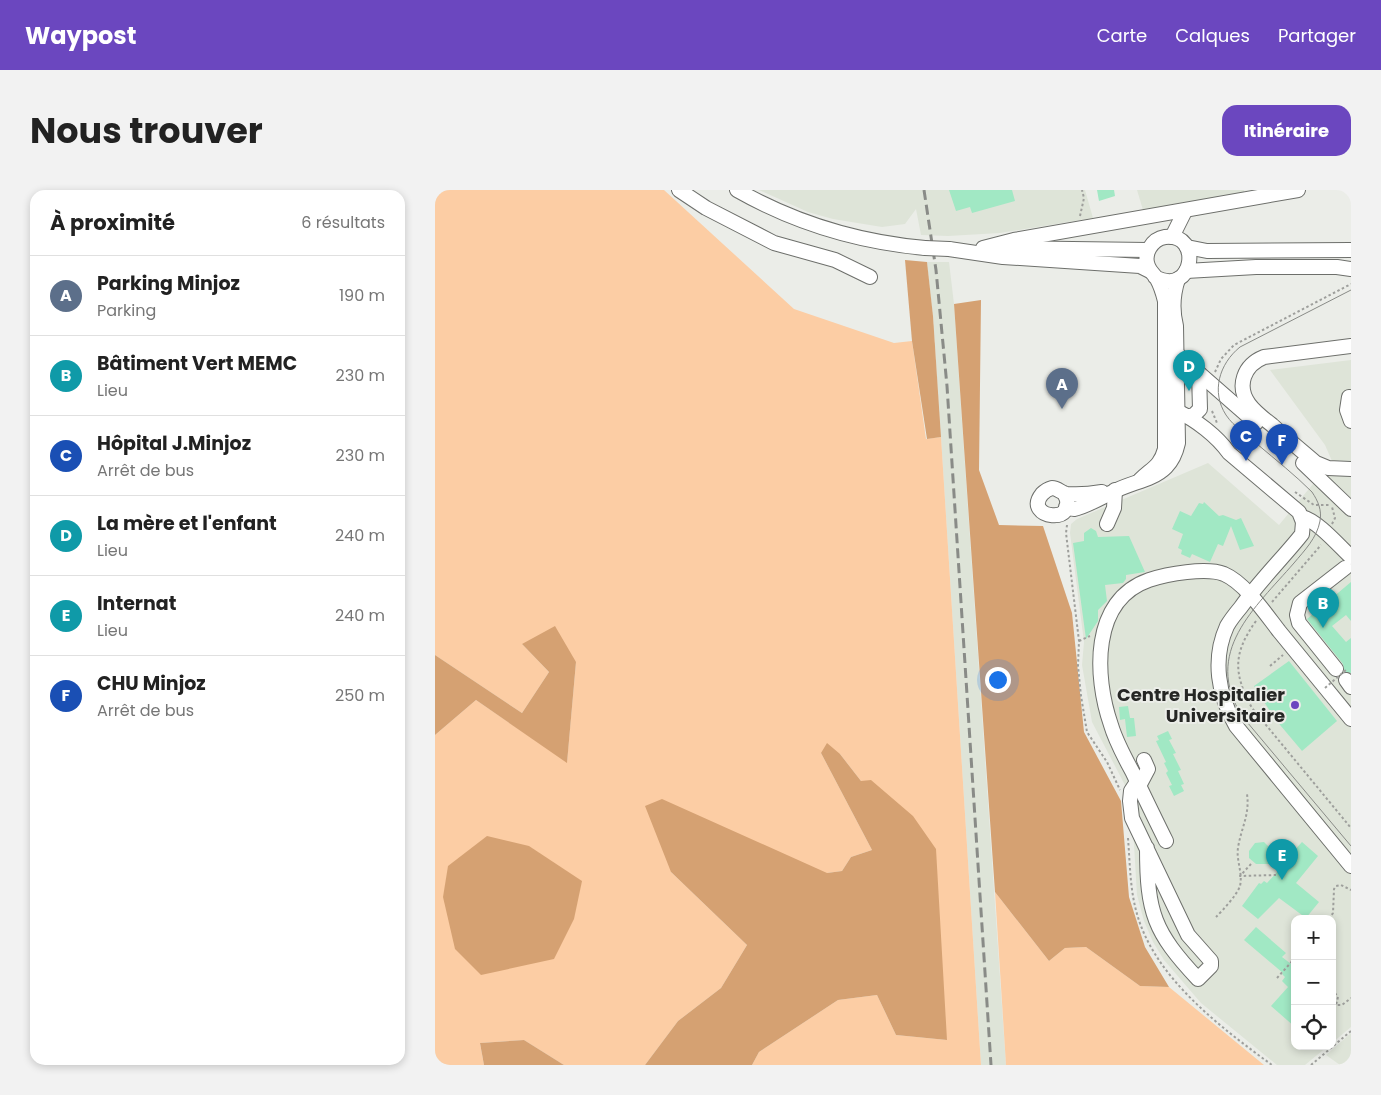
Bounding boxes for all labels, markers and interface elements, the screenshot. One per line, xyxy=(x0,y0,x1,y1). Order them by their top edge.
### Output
text: Waypost xyxy=(25,19,136,52)
text: Carte xyxy=(1097,23,1147,48)
text: Calques xyxy=(1175,23,1250,48)
text: Partager xyxy=(1278,23,1356,48)
button: Itinéraire xyxy=(1222,105,1351,156)
text: Nous trouver xyxy=(30,106,263,155)
text: À proximité xyxy=(50,208,175,237)
text: 6 résultats xyxy=(301,211,385,234)
text: Parking Minjoz xyxy=(97,270,240,297)
text: A xyxy=(60,284,72,307)
text: 190 m xyxy=(339,284,385,307)
text: Parking xyxy=(97,299,156,322)
text: Bâtiment Vert MEMC xyxy=(97,350,297,377)
pin: D xyxy=(1173,350,1205,391)
text: B xyxy=(61,364,71,387)
text: 230 m xyxy=(336,364,385,387)
pin: A xyxy=(1046,368,1078,409)
text: Lieu xyxy=(97,379,128,402)
pin: C xyxy=(1230,420,1262,461)
pin: F xyxy=(1266,424,1298,465)
text: Hôpital J.Minjoz xyxy=(97,430,251,457)
text: C xyxy=(60,444,72,467)
text: 230 m xyxy=(336,444,385,467)
text: Arrêt de bus xyxy=(97,459,194,482)
text: La mère et l'enfant xyxy=(97,510,277,537)
text: D xyxy=(60,524,72,547)
text: 240 m xyxy=(335,524,385,547)
text: Lieu xyxy=(97,539,128,562)
pin: B xyxy=(1307,587,1339,628)
text: Internat xyxy=(97,590,176,617)
text: E xyxy=(62,604,70,627)
text: 240 m xyxy=(335,604,385,627)
text: Lieu xyxy=(97,619,128,642)
your location xyxy=(985,667,1011,693)
text: CHU Minjoz xyxy=(97,670,206,697)
place label: Centre Hospitalier Universitaire xyxy=(1117,682,1285,728)
text: F xyxy=(62,684,70,707)
text: 250 m xyxy=(335,684,385,707)
text: Arrêt de bus xyxy=(97,699,194,722)
marker: Centre Hospitalier Universitaire xyxy=(1289,699,1301,711)
pin: E xyxy=(1266,839,1298,880)
map controls xyxy=(1291,915,1336,1050)
button: + xyxy=(1291,915,1336,960)
button: − xyxy=(1291,960,1336,1005)
button: locate xyxy=(1291,1005,1336,1050)

